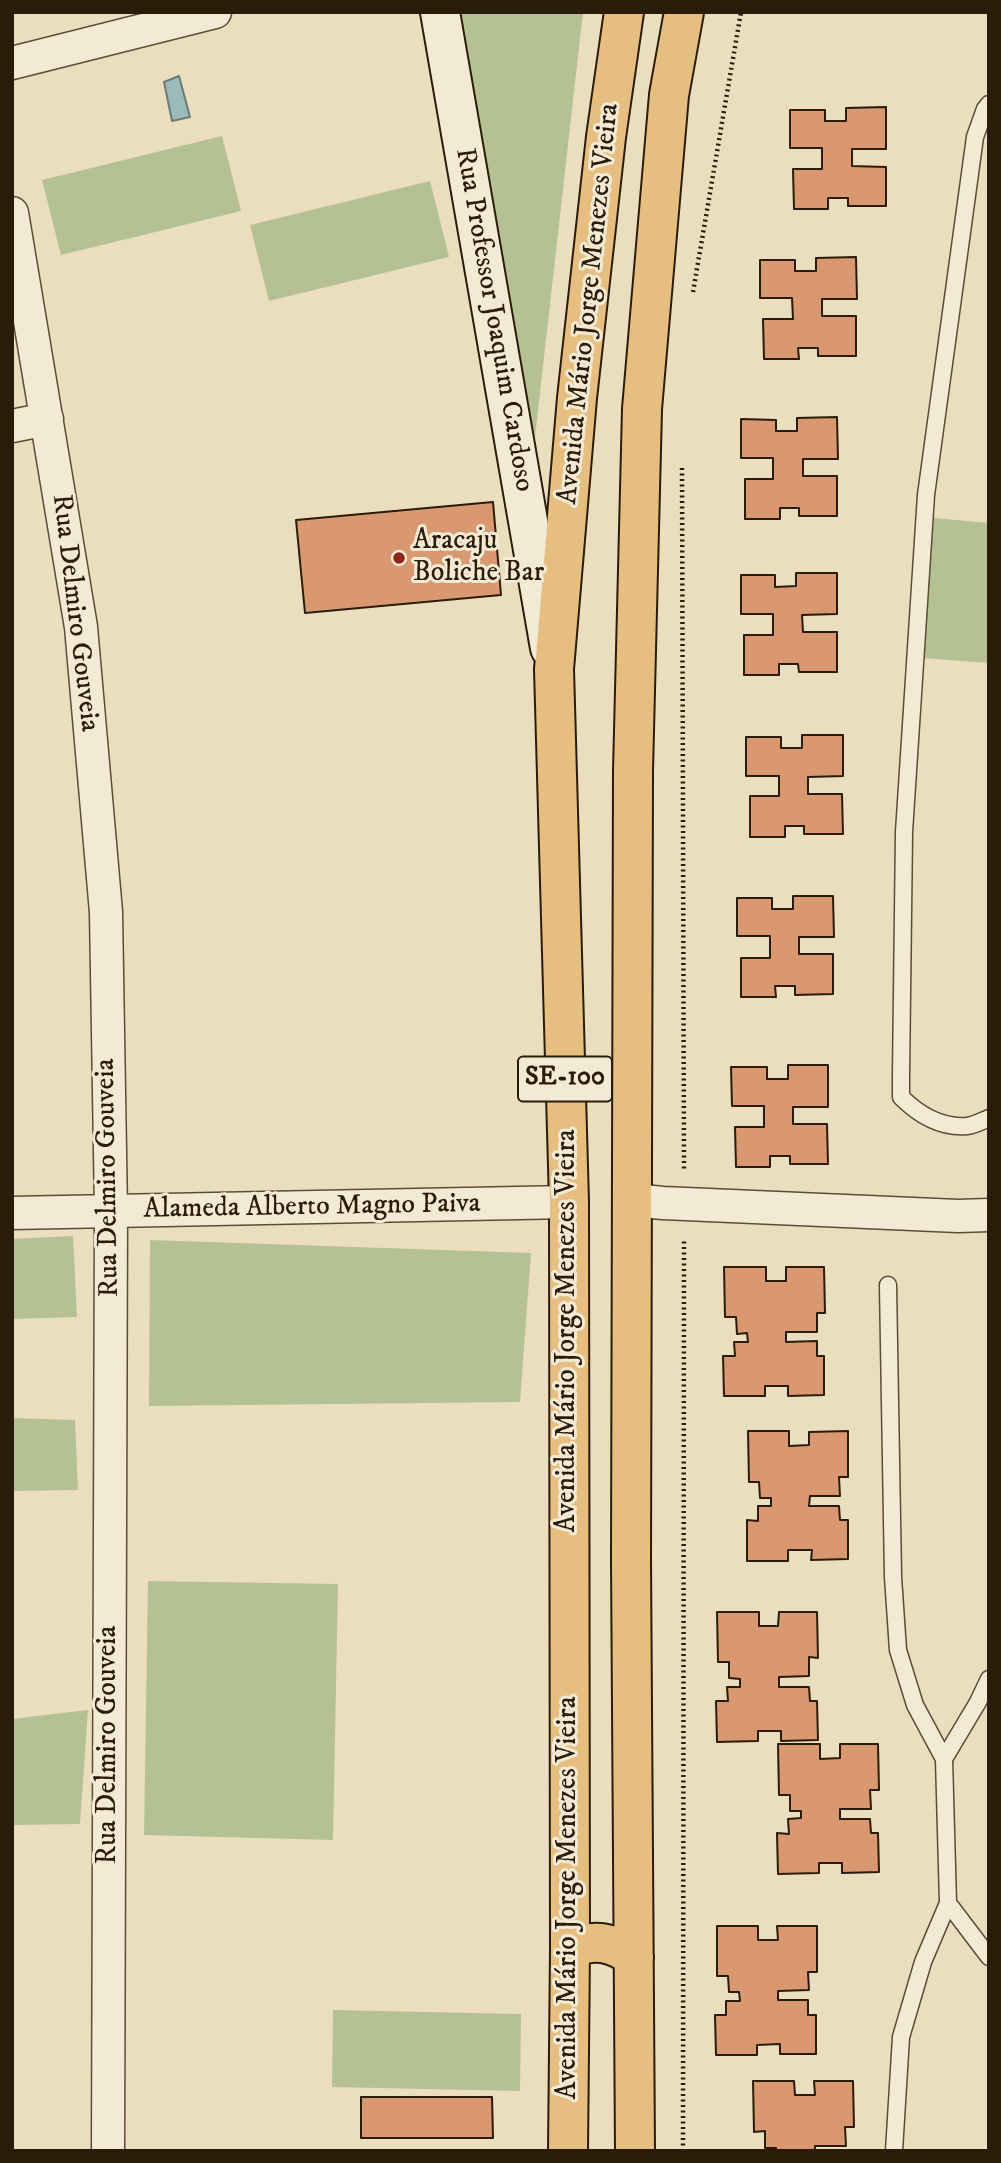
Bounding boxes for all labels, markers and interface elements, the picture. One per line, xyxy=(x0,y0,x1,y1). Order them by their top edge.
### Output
street label: Avenida Mário Jorge Menezes Vieira xyxy=(552,102,628,506)
street label: Rua Professor Joaquim Cardoso xyxy=(446,145,540,495)
street label: Rua Delmiro Gouveia xyxy=(43,492,105,734)
place label: Aracaju Boliche Bar xyxy=(413,525,544,591)
marker: Aracaju Boliche Bar xyxy=(391,550,407,566)
road number: SE-100 xyxy=(518,1056,612,1102)
street label: Rua Delmiro Gouveia xyxy=(90,1058,128,1298)
street label: Avenida Mário Jorge Menezes Vieira xyxy=(551,1129,585,1533)
street label: Alameda Alberto Magno Paiva xyxy=(143,1188,481,1228)
street label: Rua Delmiro Gouveia xyxy=(92,1626,126,1864)
street label: Avenida Mário Jorge Menezes Vieira xyxy=(552,1696,586,2100)

